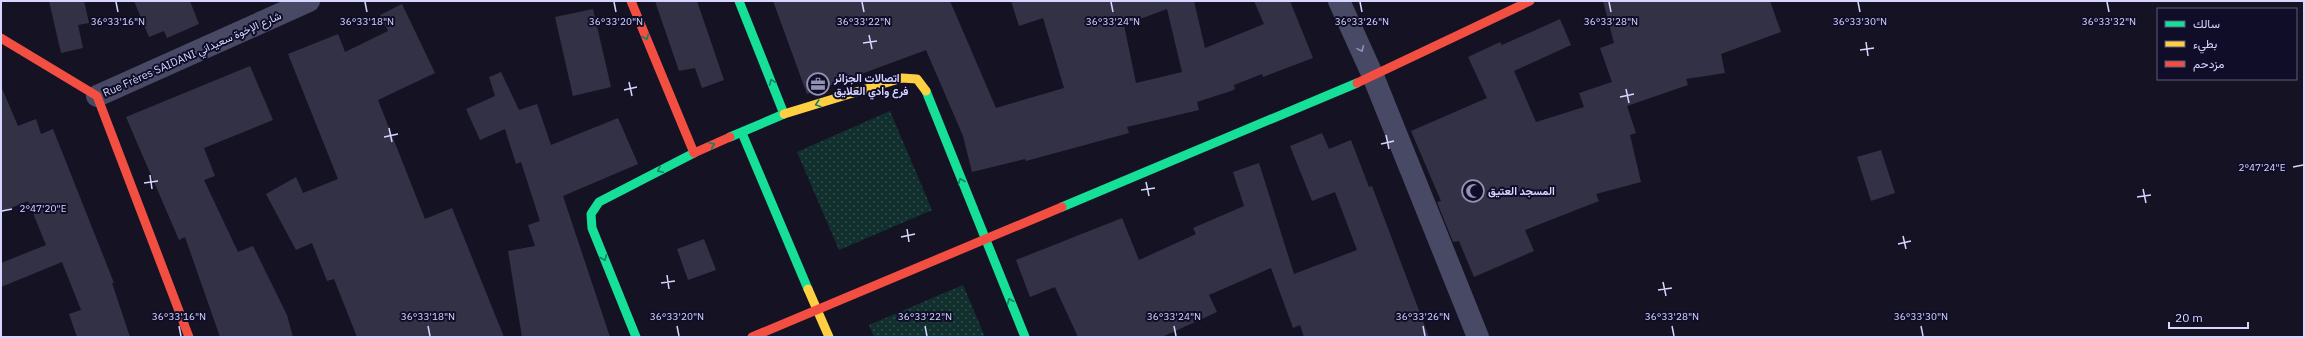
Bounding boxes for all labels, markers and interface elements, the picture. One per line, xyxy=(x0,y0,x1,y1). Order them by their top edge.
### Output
street label: Rue Frères SAIDANI شارع الإخوة سعيداني xyxy=(101,8,285,103)
legend xyxy=(2157,8,2297,80)
text: 36°33'16"N xyxy=(91,15,145,28)
text: 36°33'18"N xyxy=(340,15,394,28)
text: 36°33'20"N xyxy=(589,15,643,28)
text: 36°33'22"N xyxy=(837,15,891,28)
text: 36°33'24"N xyxy=(1086,15,1140,28)
text: 36°33'26"N xyxy=(1335,15,1389,28)
text: 36°33'28"N xyxy=(1584,15,1638,28)
text: 36°33'30"N xyxy=(1833,15,1887,28)
text: 36°33'32"N xyxy=(2082,15,2136,28)
text: سالك xyxy=(2193,16,2220,31)
one-way arrow xyxy=(642,34,650,41)
text: بطيء xyxy=(2193,36,2217,54)
one-way arrow xyxy=(1356,45,1364,53)
text: مزدحم xyxy=(2193,56,2224,72)
office icon: اتصالات الجزائر فرع وادي العلايق xyxy=(805,71,831,97)
place label: اتصالات الجزائر فرع وادي العلايق xyxy=(833,71,908,100)
one-way arrow xyxy=(768,79,776,86)
one-way arrow xyxy=(815,99,822,108)
one-way arrow xyxy=(708,142,715,150)
text: 2°47'24"E xyxy=(2238,161,2286,174)
one-way arrow xyxy=(656,166,664,173)
one-way arrow xyxy=(958,177,966,185)
mosque icon: المسجد العتيق xyxy=(1460,178,1486,204)
place label: المسجد العتيق xyxy=(1488,184,1555,198)
text: 2°47'20"E xyxy=(19,202,67,215)
one-way arrow xyxy=(600,255,608,262)
one-way arrow xyxy=(1007,298,1015,305)
scale bar xyxy=(2169,304,2248,330)
text: 36°33'16"N xyxy=(152,310,206,323)
text: 36°33'18"N xyxy=(401,310,455,323)
text: 36°33'20"N xyxy=(650,310,704,323)
text: 36°33'22"N xyxy=(898,310,952,323)
text: 36°33'24"N xyxy=(1147,310,1201,323)
text: 36°33'26"N xyxy=(1396,310,1450,323)
text: 36°33'28"N xyxy=(1645,310,1699,323)
text: 36°33'30"N xyxy=(1894,310,1948,323)
text: 20 m xyxy=(2175,310,2203,325)

